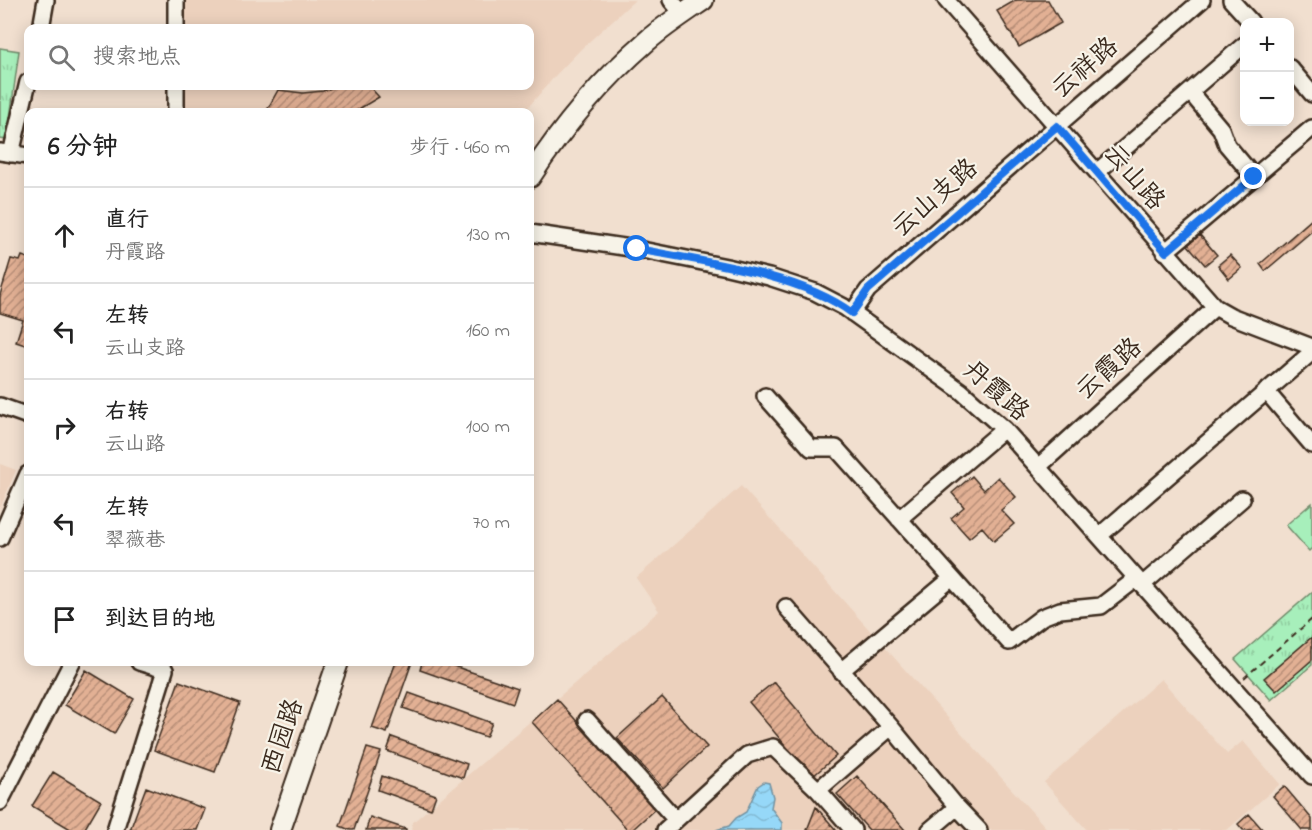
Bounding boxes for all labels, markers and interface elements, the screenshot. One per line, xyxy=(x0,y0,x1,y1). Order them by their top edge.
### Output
map controls xyxy=(1240,18,1294,126)
button: + xyxy=(1240,18,1294,72)
search box xyxy=(24,24,534,90)
street label: 云祥路 xyxy=(1044,29,1128,109)
icon: search xyxy=(45,41,78,74)
text: 搜索地点 xyxy=(93,42,181,74)
button: − xyxy=(1240,72,1294,126)
text: 6 分钟 xyxy=(48,129,118,167)
text: 步行 · 460 m xyxy=(410,134,510,163)
street label: 云山路 xyxy=(1093,136,1173,220)
street label: 云山支路 xyxy=(884,151,988,247)
route end xyxy=(1240,163,1266,189)
text: 直行 xyxy=(105,205,149,237)
icon: ahead xyxy=(48,219,81,252)
text: 130 m xyxy=(466,221,510,250)
route start xyxy=(623,235,649,261)
text: 丹霞路 xyxy=(105,239,165,268)
text: 左转 xyxy=(105,301,149,333)
icon: left xyxy=(48,315,81,348)
text: 160 m xyxy=(466,317,510,346)
street label: 云霞路 xyxy=(1068,330,1152,410)
text: 云山支路 xyxy=(105,335,185,364)
street label: 丹霞路 xyxy=(953,352,1037,432)
text: 右转 xyxy=(105,397,149,429)
icon: right xyxy=(48,411,81,444)
text: 100 m xyxy=(466,413,510,442)
text: 云山路 xyxy=(105,431,165,460)
text: 左转 xyxy=(105,493,149,525)
icon: left xyxy=(48,507,81,540)
text: 70 m xyxy=(473,509,510,538)
text: 翠薇巷 xyxy=(105,527,165,556)
icon: arrive xyxy=(48,603,81,636)
text: 到达目的地 xyxy=(105,604,215,636)
street label: 西园路 xyxy=(253,694,315,780)

